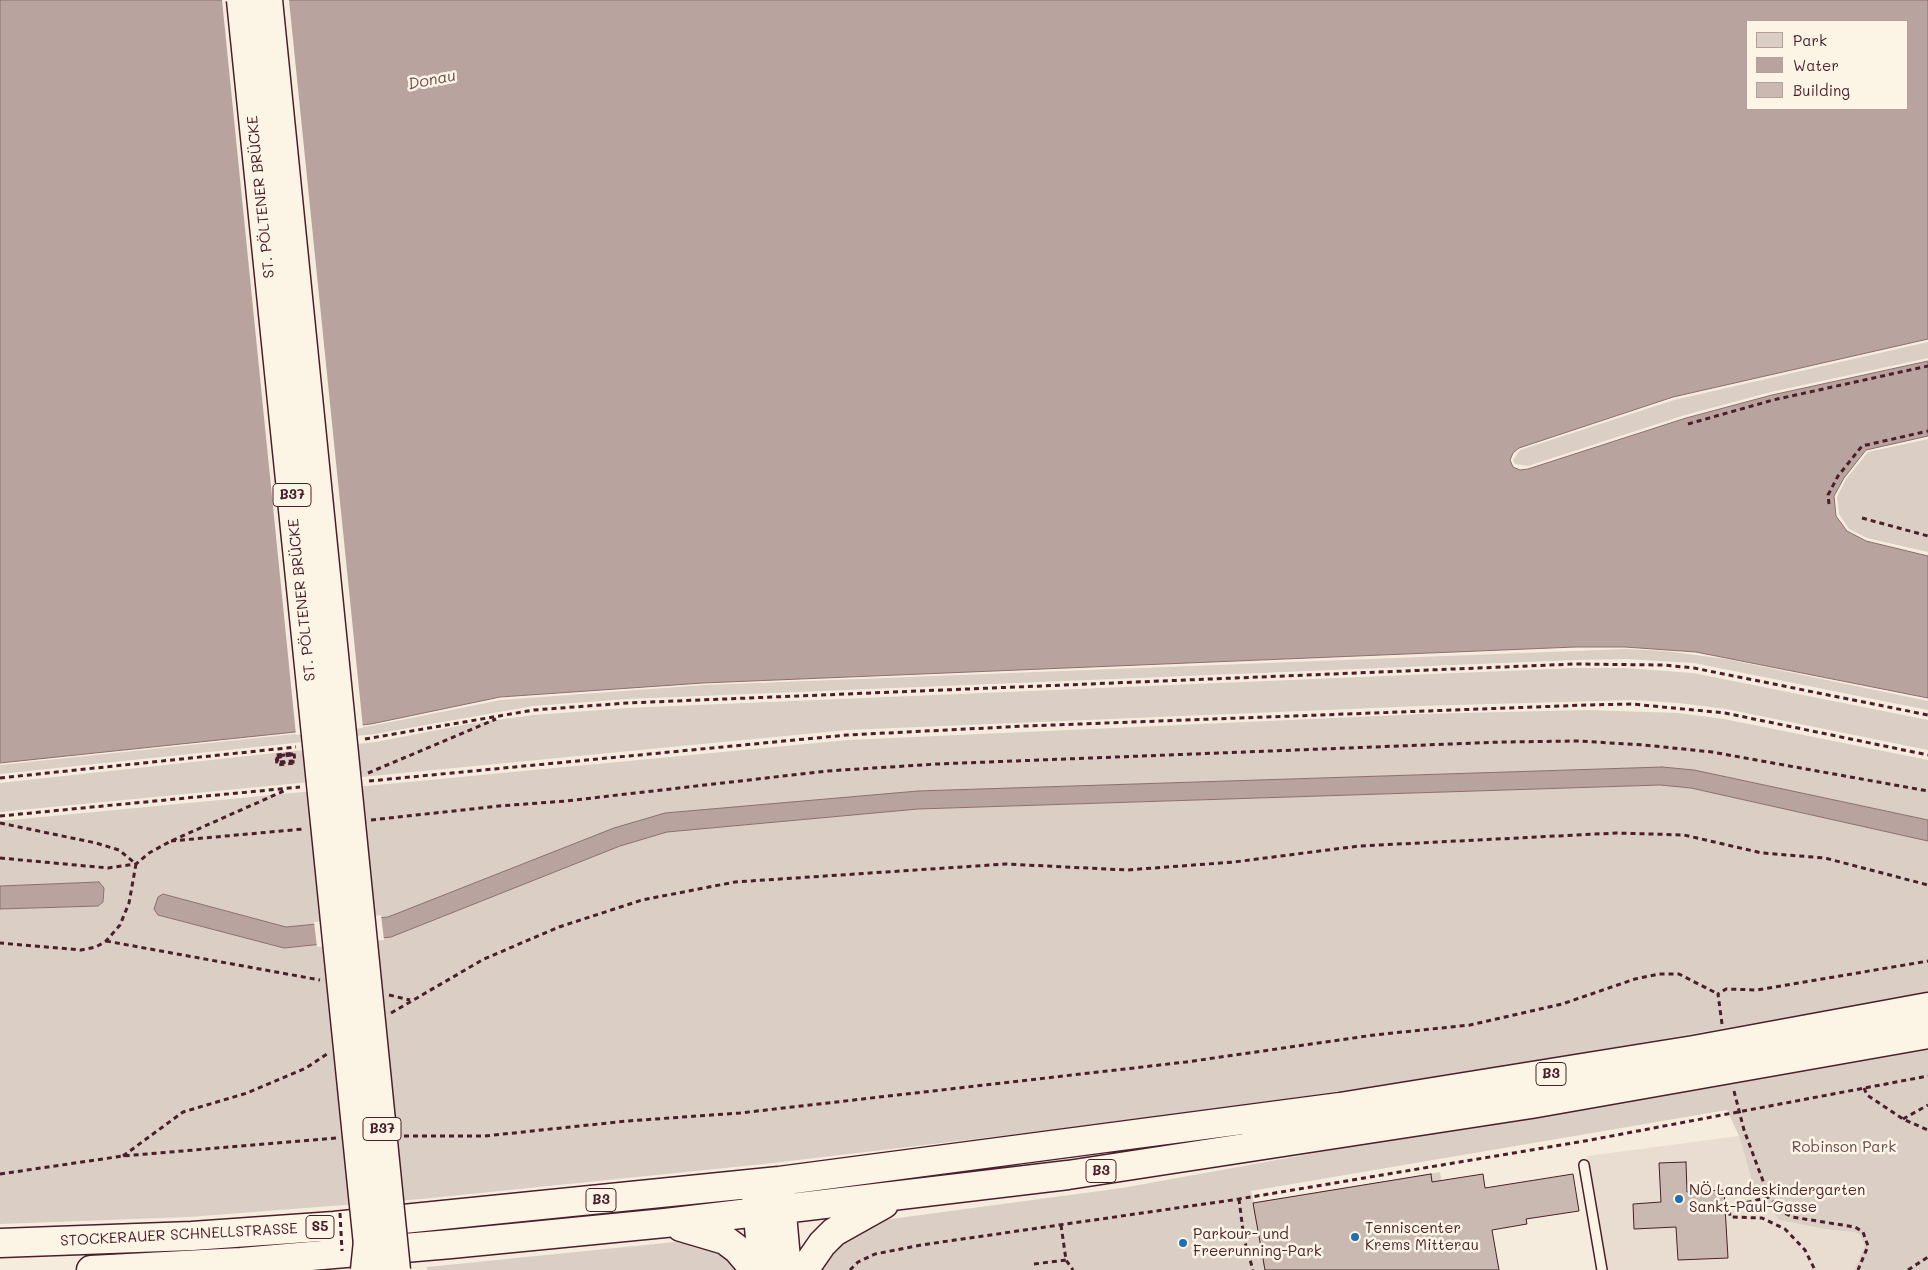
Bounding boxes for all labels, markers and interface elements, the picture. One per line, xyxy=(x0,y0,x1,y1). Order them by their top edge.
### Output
legend xyxy=(1746,20,1908,110)
text: Park xyxy=(1793,30,1827,50)
text: Water xyxy=(1793,55,1839,75)
water label: Donau xyxy=(407,66,457,94)
text: Building xyxy=(1793,80,1850,100)
street label: ST. PÖLTENER BRÜCKE xyxy=(244,115,278,279)
road number: B37 xyxy=(273,484,311,506)
street label: ST. PÖLTENER BRÜCKE xyxy=(285,518,319,682)
road number: B3 xyxy=(1536,1062,1566,1086)
road number: B37 xyxy=(363,1118,401,1140)
park label: Robinson Park xyxy=(1792,1138,1896,1156)
road number: B3 xyxy=(1086,1160,1116,1182)
place label: NÖ Landeskindergarten Sankt-Paul-Gasse xyxy=(1689,1181,1865,1216)
road number: B3 xyxy=(586,1188,616,1212)
marker: NÖ Landeskindergarten Sankt-Paul-Gasse xyxy=(1673,1193,1685,1205)
road number: S5 xyxy=(306,1216,334,1238)
place label: Tenniscenter Krems Mitterau xyxy=(1365,1219,1479,1254)
street label: STOCKERAUER SCHNELLSTRASSE xyxy=(60,1220,298,1250)
place label: Parkour- und Freerunning-Park xyxy=(1193,1225,1322,1260)
marker: Tenniscenter Krems Mitterau xyxy=(1349,1231,1361,1243)
marker: Parkour- und Freerunning-Park xyxy=(1177,1237,1189,1249)

